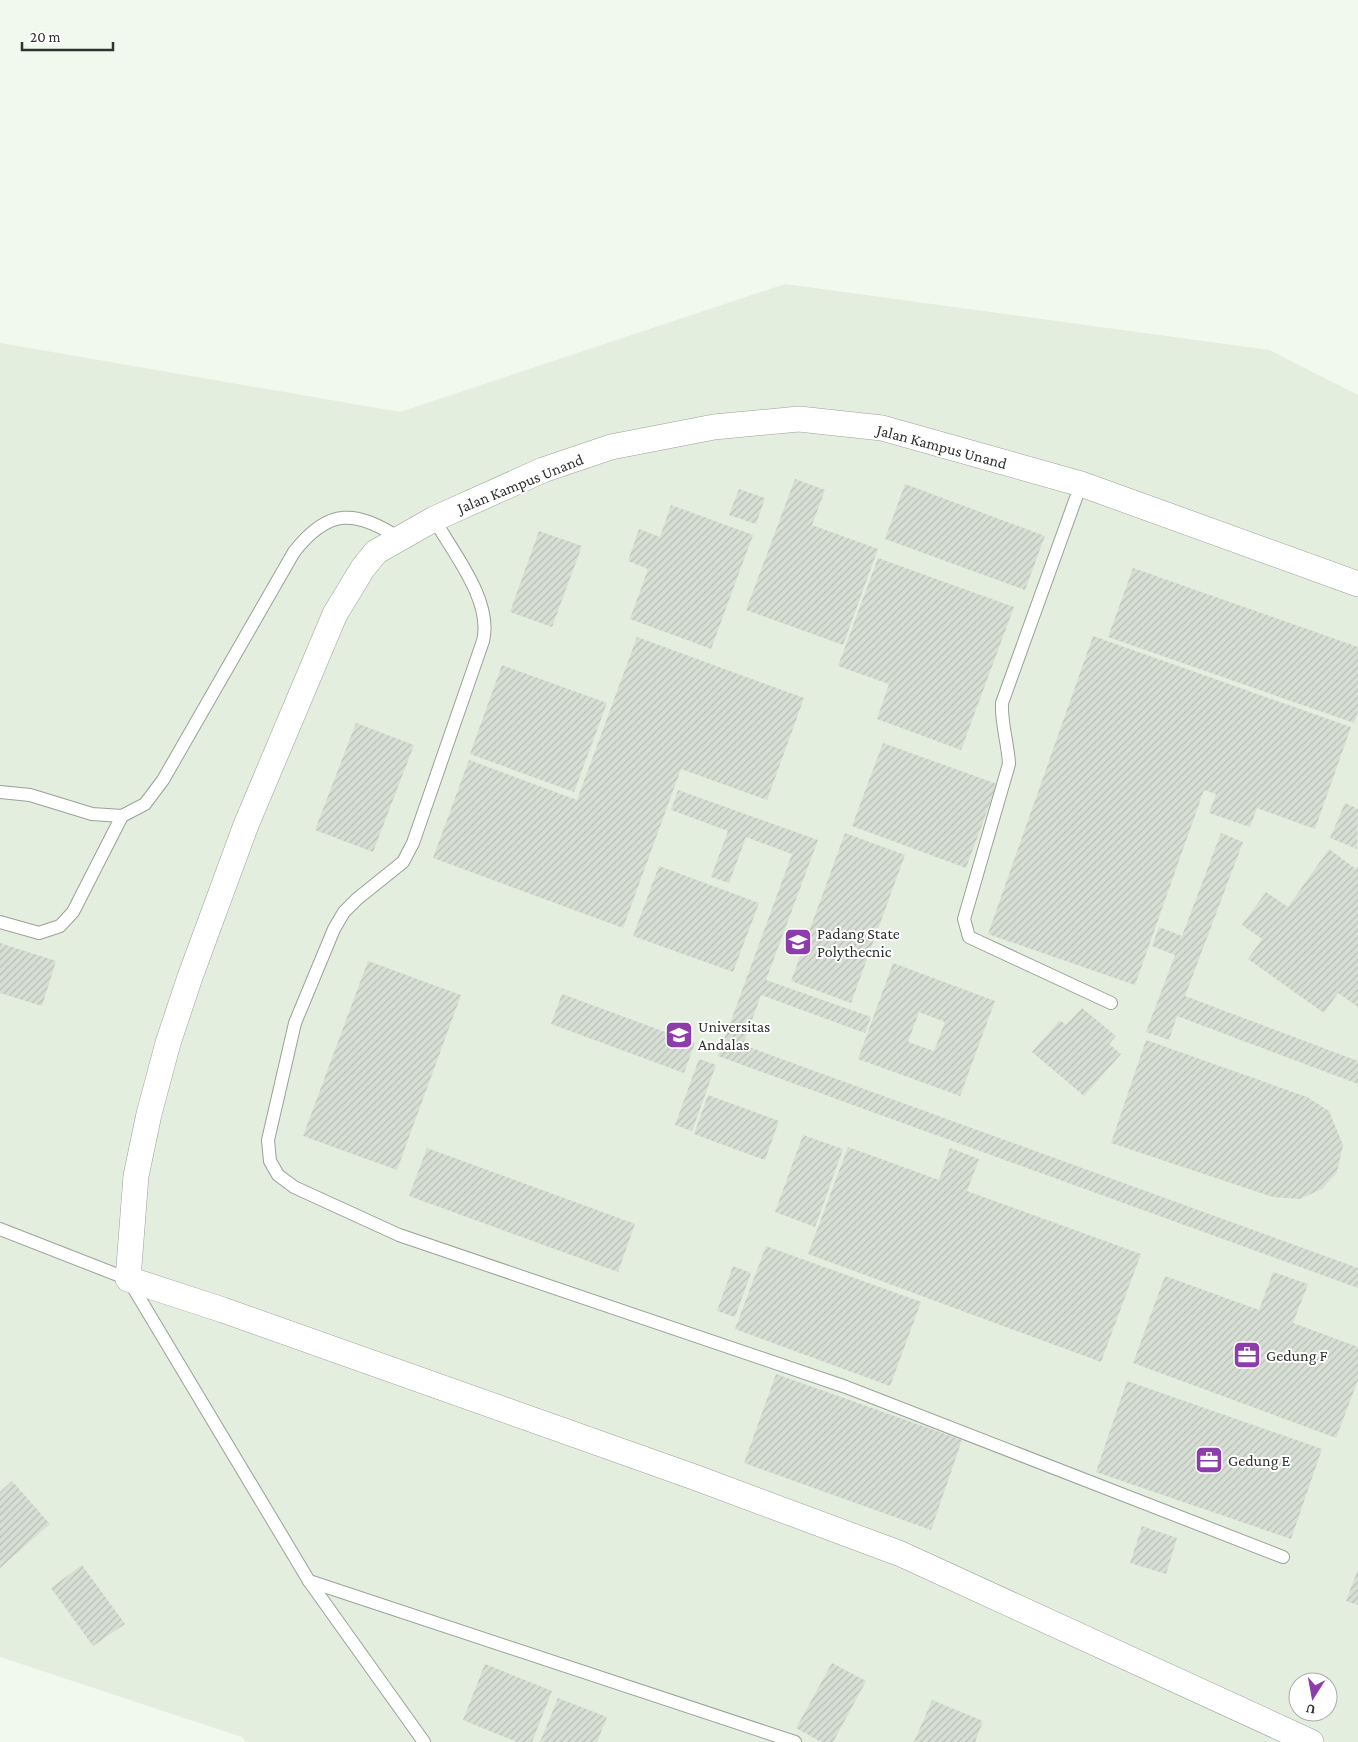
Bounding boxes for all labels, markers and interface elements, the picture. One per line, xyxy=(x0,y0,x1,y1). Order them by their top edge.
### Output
scale bar xyxy=(22,20,114,52)
text: 20 m xyxy=(30,29,61,45)
street label: Jalan Kampus Unand xyxy=(873,420,1009,473)
street label: Jalan Kampus Unand xyxy=(453,450,586,518)
place label: Padang State Polythecnic xyxy=(817,925,900,961)
school or university icon: Padang State Polythecnic xyxy=(783,927,813,957)
place label: Universitas Andalas xyxy=(698,1018,770,1053)
school or university icon: Universitas Andalas xyxy=(664,1020,694,1050)
office icon: Gedung F xyxy=(1232,1340,1262,1370)
place label: Gedung F xyxy=(1266,1347,1327,1365)
office icon: Gedung E xyxy=(1194,1445,1224,1475)
place label: Gedung E xyxy=(1228,1452,1290,1470)
north arrow xyxy=(1288,1672,1338,1722)
text: U xyxy=(1304,1701,1317,1719)

